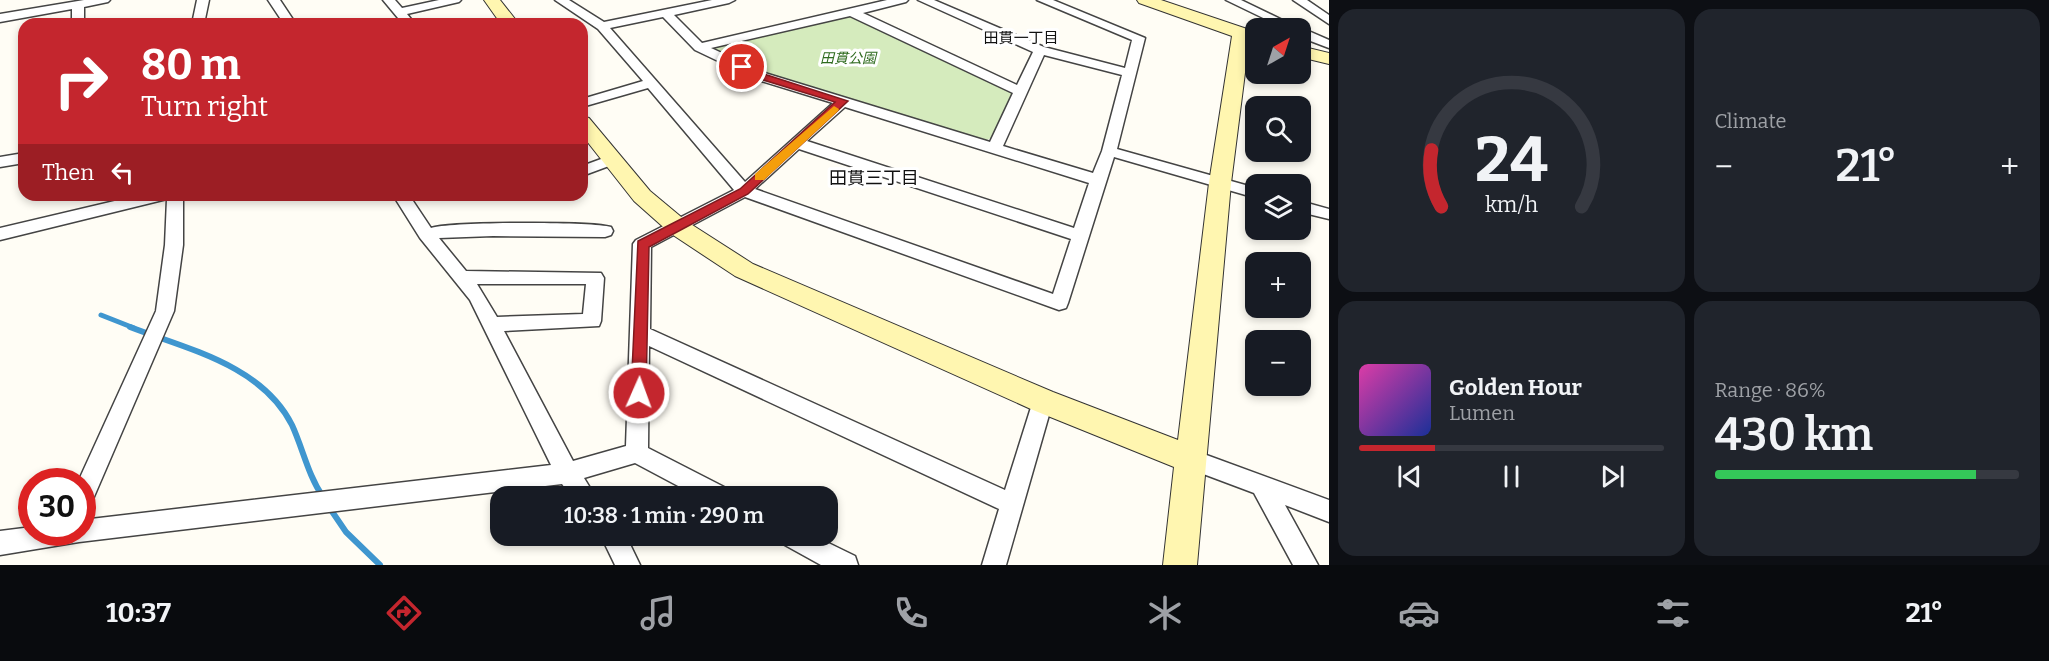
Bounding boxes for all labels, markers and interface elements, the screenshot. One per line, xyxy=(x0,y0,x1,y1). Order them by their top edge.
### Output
north arrow xyxy=(1245,18,1311,84)
map controls xyxy=(1245,18,1311,396)
district label: 田貫一丁目 xyxy=(983,29,1059,47)
text: 80 m xyxy=(141,40,241,90)
pin xyxy=(716,41,767,92)
icon: right xyxy=(42,42,120,120)
icon: arrive xyxy=(725,50,758,83)
park label: 田貫公園 xyxy=(820,50,878,67)
text: Turn right xyxy=(141,91,268,123)
button: search xyxy=(1245,96,1311,162)
text: Climate xyxy=(1715,109,1786,133)
text: 24 xyxy=(1475,123,1548,198)
text: 21° xyxy=(1835,139,1897,193)
text: − xyxy=(1715,147,1733,187)
text: + xyxy=(2000,147,2019,187)
icon: left xyxy=(106,156,139,189)
text: Then xyxy=(42,159,94,186)
district label: 田貫三丁目 xyxy=(829,167,919,189)
button: layers xyxy=(1245,174,1311,240)
text: km/h xyxy=(1485,193,1538,219)
button: + xyxy=(1245,252,1311,318)
button: − xyxy=(1245,330,1311,396)
position arrow xyxy=(607,361,671,425)
text: Golden Hour xyxy=(1449,374,1582,401)
text: Range · 86% xyxy=(1715,378,1826,402)
text: Lumen xyxy=(1449,401,1515,425)
text: 430 km xyxy=(1715,408,1873,462)
icon: previous xyxy=(1393,460,1426,493)
icon: pause xyxy=(1495,460,1528,493)
icon: next xyxy=(1596,460,1629,493)
speed limit sign: 30 xyxy=(18,468,96,546)
text: 10:38 · 1 min · 290 m xyxy=(564,502,764,529)
icon: directions xyxy=(383,592,425,634)
icon: music xyxy=(637,592,679,634)
icon: phone xyxy=(890,592,932,634)
icon: climate xyxy=(1144,592,1186,634)
icon: car xyxy=(1398,592,1440,634)
icon: filters xyxy=(1652,592,1694,634)
text: 10:37 xyxy=(106,597,171,629)
text: 21° xyxy=(1905,597,1943,629)

